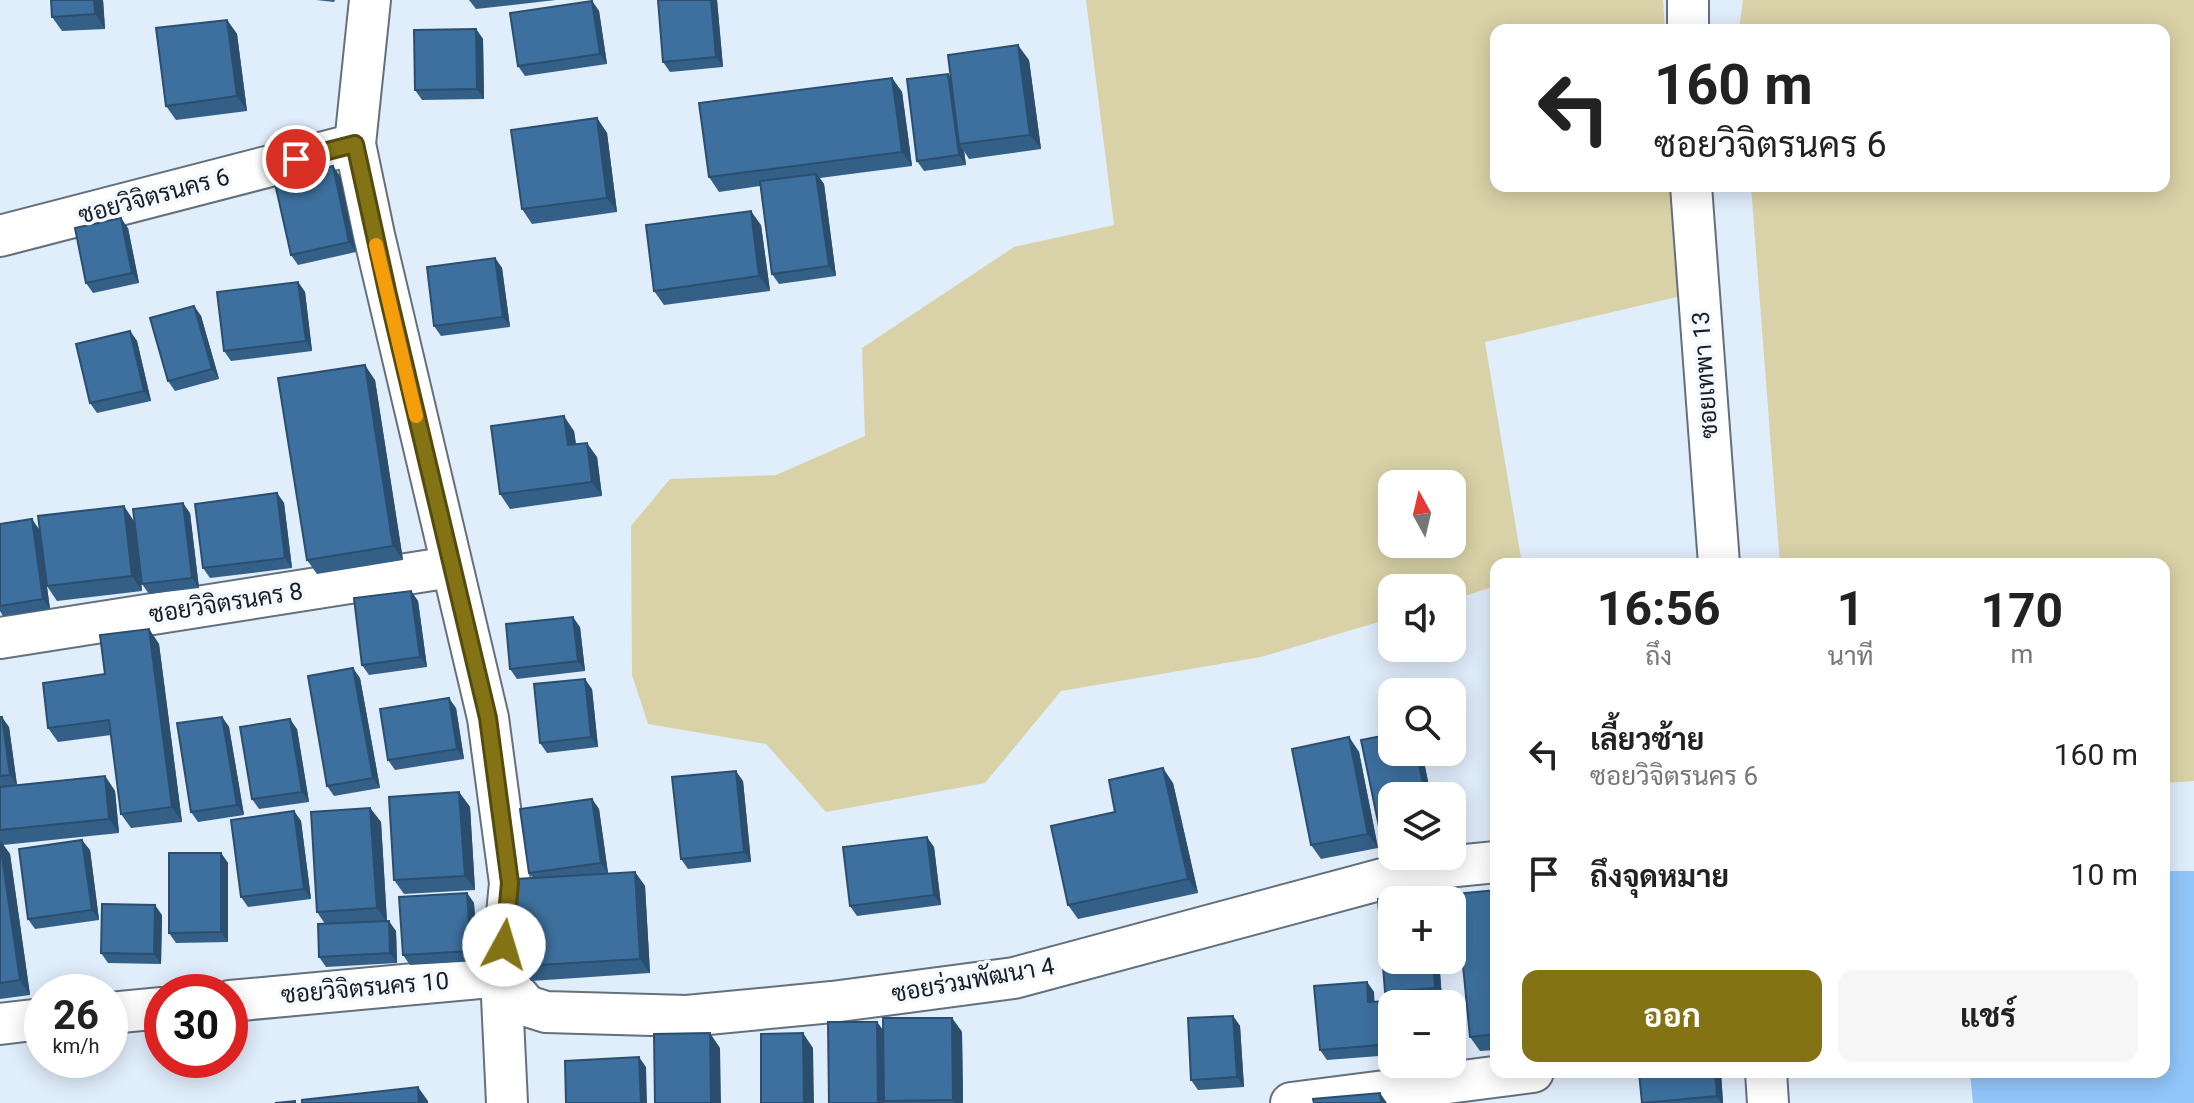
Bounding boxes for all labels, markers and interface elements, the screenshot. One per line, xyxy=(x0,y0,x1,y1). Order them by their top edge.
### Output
text: 160 m xyxy=(1654,52,1813,118)
icon: left xyxy=(1522,56,1626,160)
text: ซอยวิจิตรนคร 6 xyxy=(1654,124,1887,166)
pin xyxy=(262,125,330,193)
icon: arrive xyxy=(274,137,318,181)
street label: ซอยวิจิตรนคร 6 xyxy=(75,162,233,230)
street label: ซอยเทพา 13 xyxy=(1687,310,1723,440)
north arrow xyxy=(1378,470,1466,558)
map controls xyxy=(1378,470,1466,1078)
button: sound xyxy=(1378,574,1466,662)
street label: ซอยวิจิตรนคร 8 xyxy=(147,577,305,629)
text: 16:56 xyxy=(1597,580,1721,637)
text: 1 xyxy=(1837,580,1864,637)
text: 170 xyxy=(1980,582,2063,639)
text: m xyxy=(2010,639,2033,669)
text: ถึง xyxy=(1645,641,1672,671)
text: นาที xyxy=(1827,641,1874,671)
button: search xyxy=(1378,678,1466,766)
text: เลี้ยวซ้าย xyxy=(1590,722,1704,757)
icon: left xyxy=(1522,732,1566,776)
text: 160 m xyxy=(2054,737,2138,772)
text: ซอยวิจิตรนคร 6 xyxy=(1590,761,1758,791)
button: layers xyxy=(1378,782,1466,870)
icon: arrive xyxy=(1522,852,1566,896)
text: 10 m xyxy=(2071,857,2138,892)
text: ถึงจุดหมาย xyxy=(1590,859,1729,894)
button: + xyxy=(1378,886,1466,974)
position arrow xyxy=(462,903,546,987)
street label: ซอยร่วมพัฒนา 4 xyxy=(889,952,1057,1008)
street label: ซอยวิจิตรนคร 10 xyxy=(280,967,450,1009)
button: ออก xyxy=(1522,970,1822,1062)
button: แชร์ xyxy=(1838,970,2138,1062)
speed limit sign: 30 xyxy=(144,974,248,1078)
button: − xyxy=(1378,990,1466,1078)
text: 26 xyxy=(53,992,99,1039)
text: km/h xyxy=(53,1034,99,1058)

